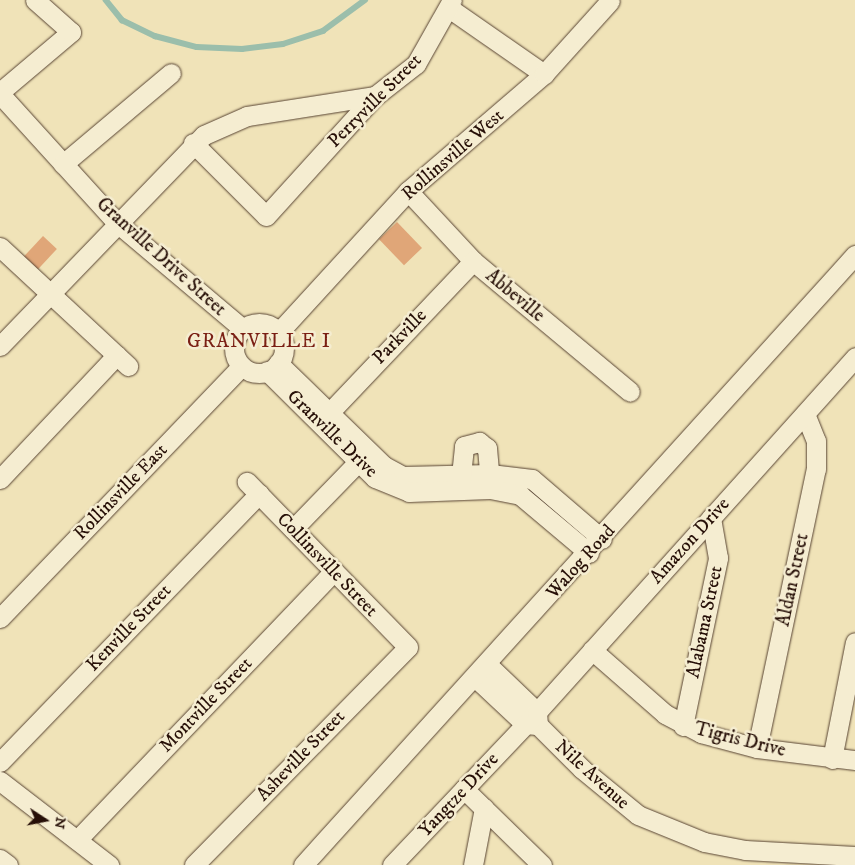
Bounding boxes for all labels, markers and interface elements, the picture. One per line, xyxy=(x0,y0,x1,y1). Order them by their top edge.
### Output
street label: Perryville Street xyxy=(323,49,427,153)
street label: Rollinsville West xyxy=(397,105,509,205)
street label: Granville Drive Street xyxy=(92,193,230,321)
street label: Abbeville xyxy=(481,265,549,327)
street label: Parkville xyxy=(368,305,432,369)
district label: GRANVILLE I xyxy=(186,329,332,353)
street label: Granville Drive xyxy=(282,385,382,483)
street label: Rollinsville East xyxy=(69,439,173,545)
street label: Amazon Drive xyxy=(645,493,735,589)
street label: Collinsville Street xyxy=(272,508,382,622)
street label: Walog Road xyxy=(542,520,620,604)
street label: Aldan Street xyxy=(772,532,814,628)
street label: Alabama Street xyxy=(682,564,728,680)
street label: Kenville Street xyxy=(82,580,176,676)
street label: Montville Street xyxy=(155,653,257,757)
street label: Asheville Street xyxy=(252,706,350,806)
street label: Tigris Drive xyxy=(692,718,788,762)
street label: Nile Avenue xyxy=(550,736,634,814)
street label: Yangtze Drive xyxy=(414,748,504,842)
north arrow xyxy=(20,795,70,845)
text: N xyxy=(50,816,70,830)

